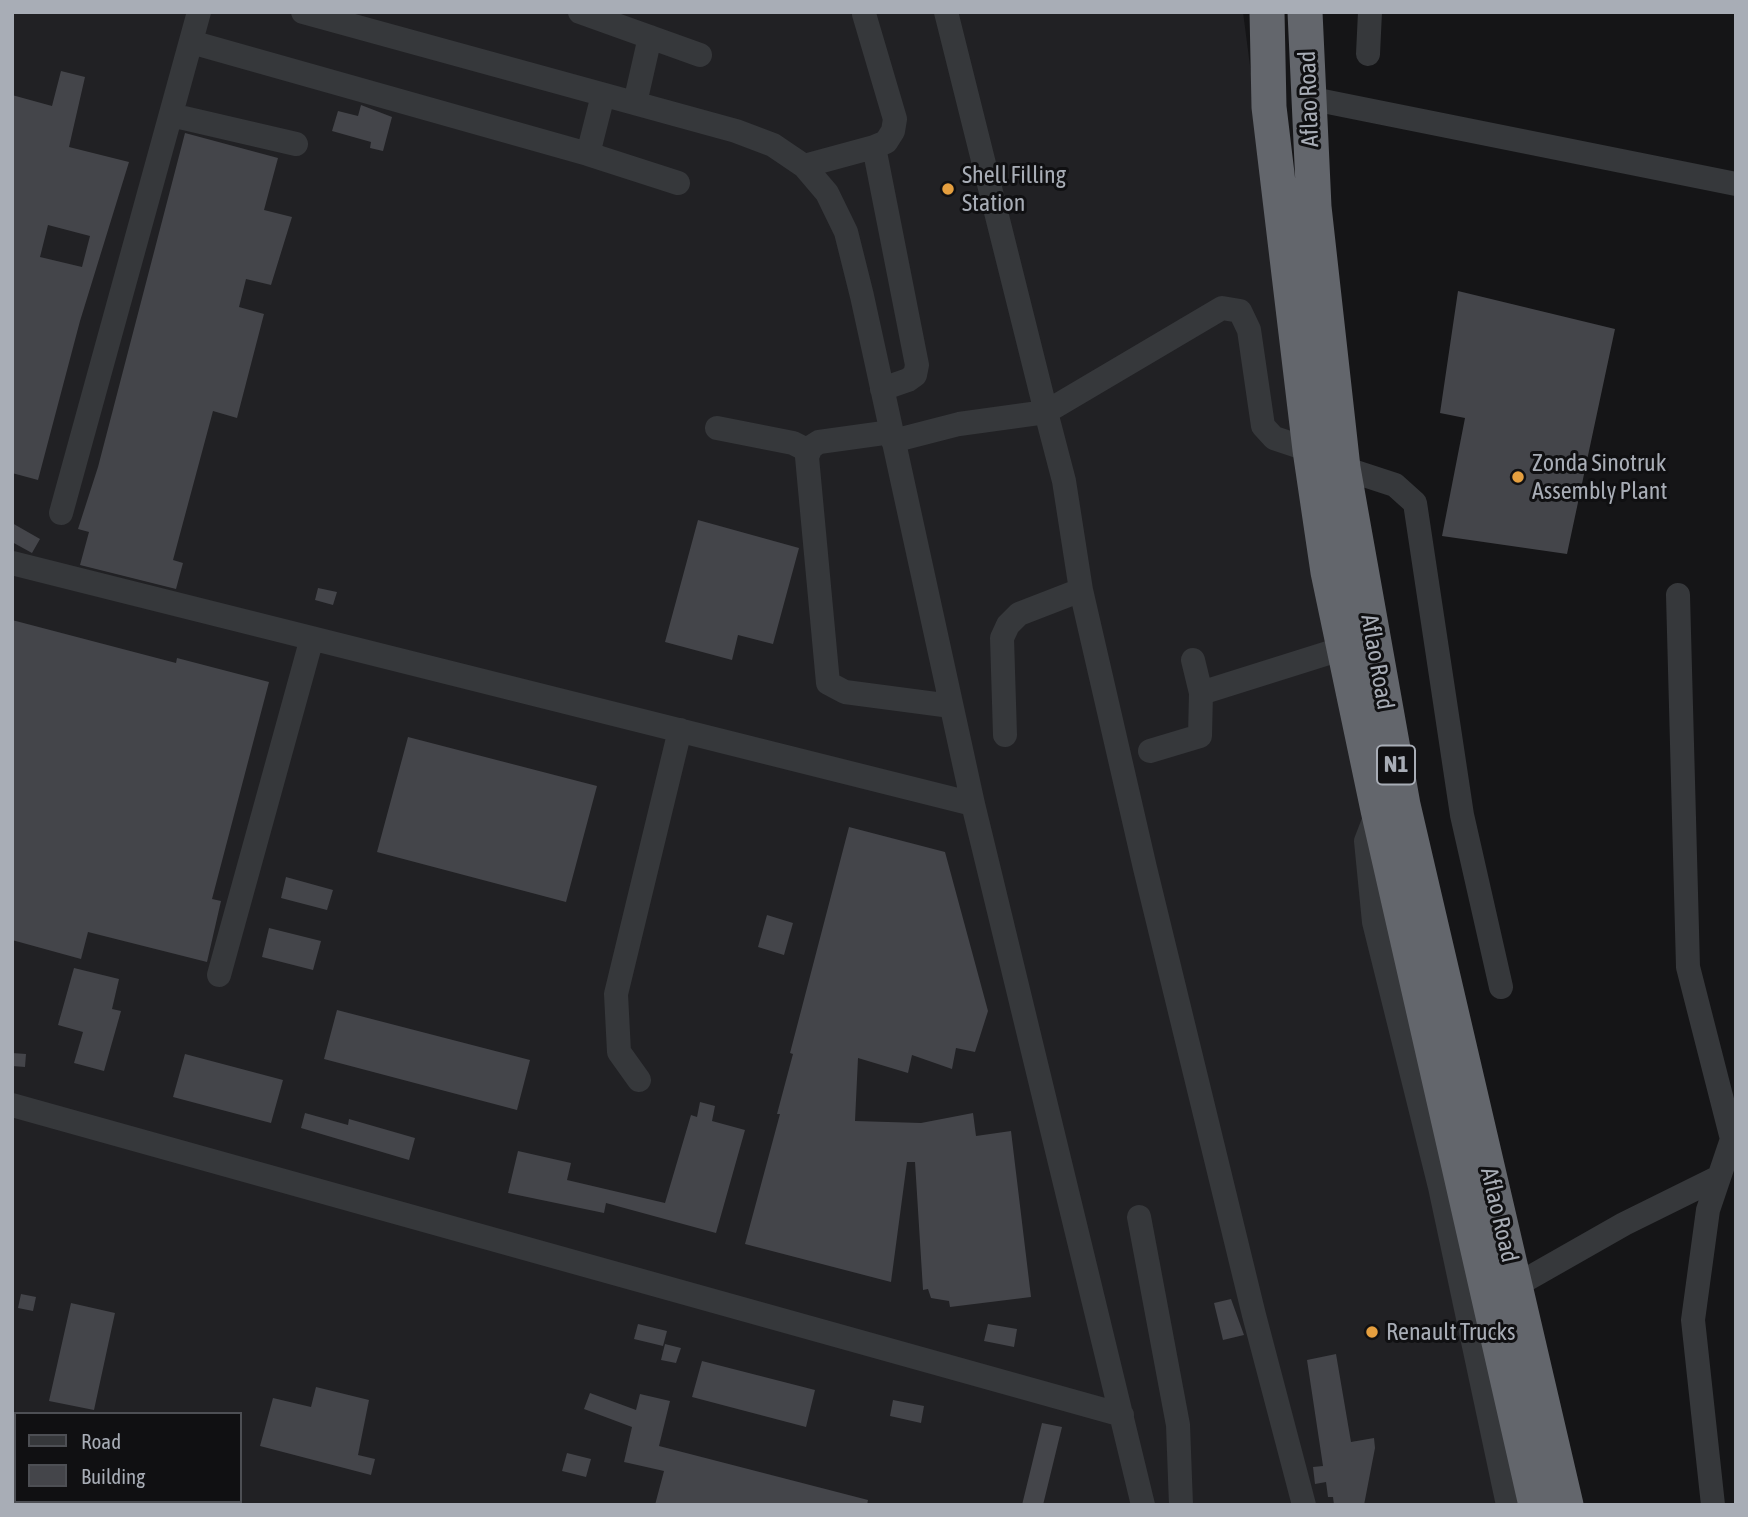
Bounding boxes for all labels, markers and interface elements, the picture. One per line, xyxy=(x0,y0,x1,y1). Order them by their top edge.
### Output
street label: Aflao Road xyxy=(1293,50,1325,148)
place label: Shell Filling Station xyxy=(962,161,1066,217)
marker: Shell Filling Station xyxy=(940,181,956,197)
place label: Zonda Sinotruk Assembly Plant xyxy=(1532,449,1667,505)
marker: Zonda Sinotruk Assembly Plant xyxy=(1510,469,1526,485)
street label: Aflao Road xyxy=(1354,612,1400,712)
road number: N1 xyxy=(1377,746,1415,785)
street label: Aflao Road xyxy=(1474,1165,1524,1265)
place label: Renault Trucks xyxy=(1386,1318,1516,1346)
marker: Renault Trucks xyxy=(1364,1324,1380,1340)
legend xyxy=(14,1412,242,1503)
text: Road xyxy=(81,1429,121,1453)
text: Building xyxy=(81,1464,145,1488)

